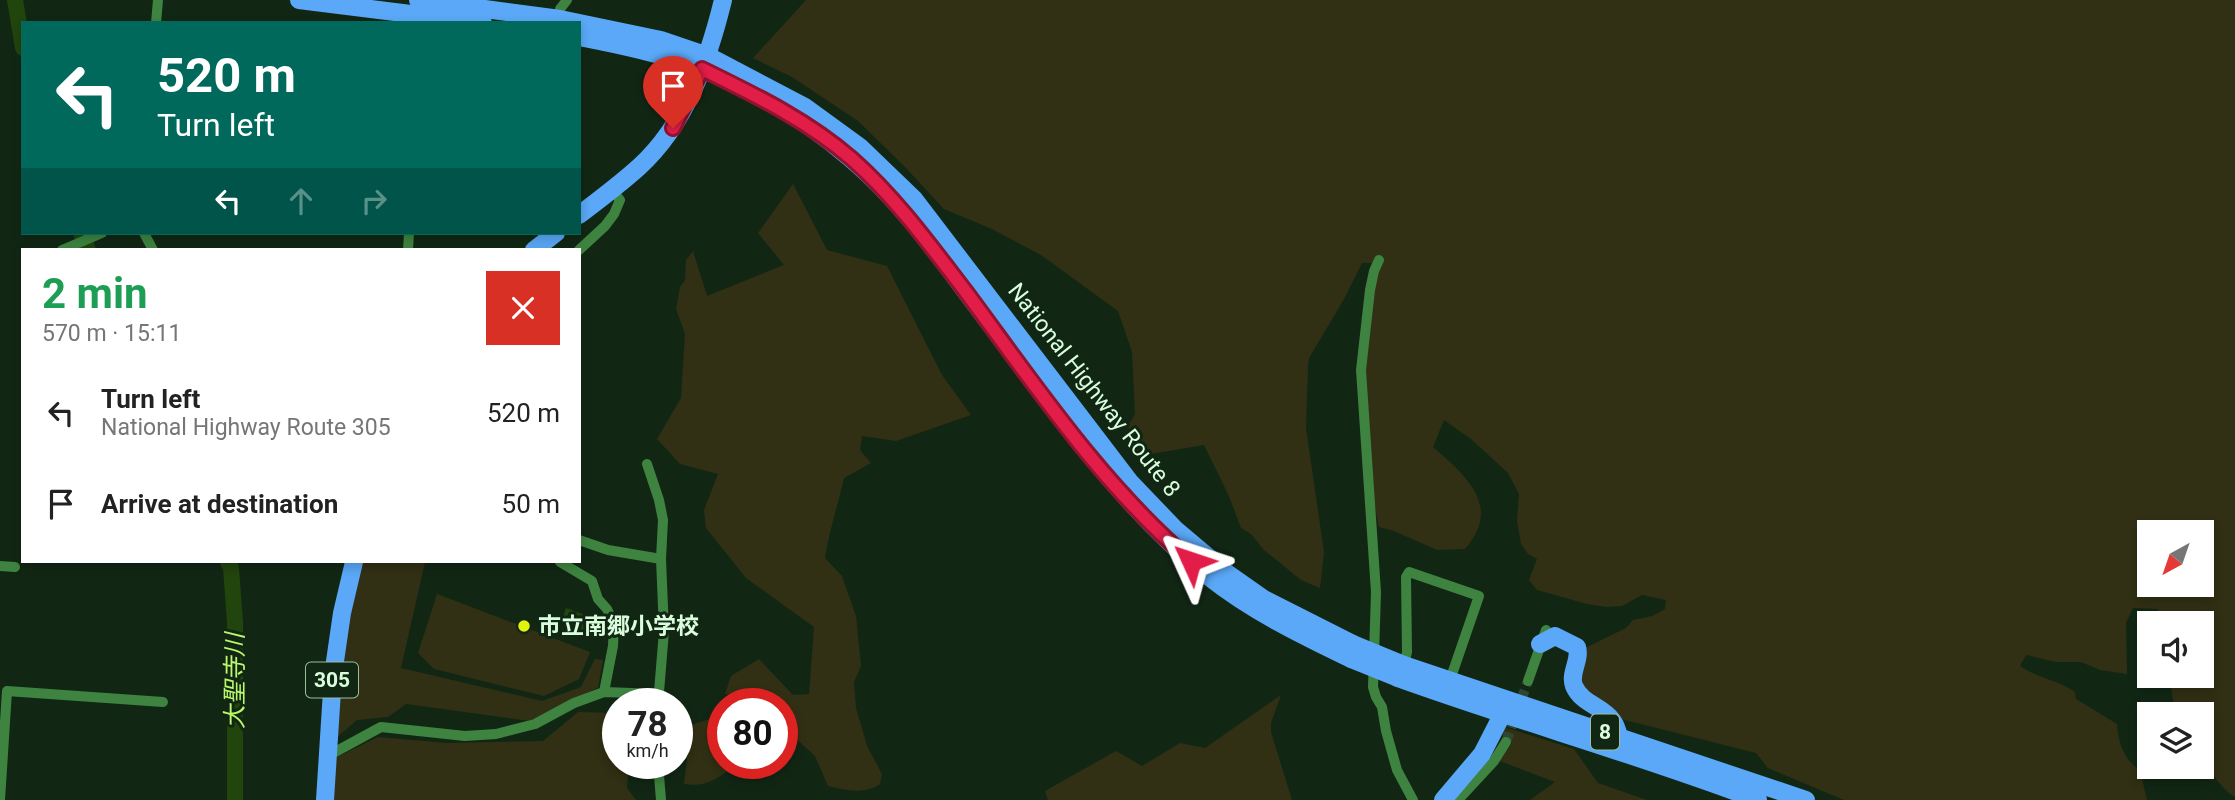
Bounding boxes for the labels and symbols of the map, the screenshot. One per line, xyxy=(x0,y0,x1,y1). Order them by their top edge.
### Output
pin xyxy=(643,56,703,128)
street label: National Highway Route 8 xyxy=(1002,278,1186,502)
north arrow xyxy=(2137,520,2214,597)
position arrow xyxy=(1154,524,1228,598)
place label: 市立南郷小学校 xyxy=(538,613,699,640)
marker: 市立南郷小学校 xyxy=(516,618,532,634)
water label: 大聖寺川 xyxy=(221,630,249,729)
road number: 305 xyxy=(306,662,358,698)
speed limit sign: 80 xyxy=(707,688,798,779)
road number: 8 xyxy=(1591,714,1619,750)

